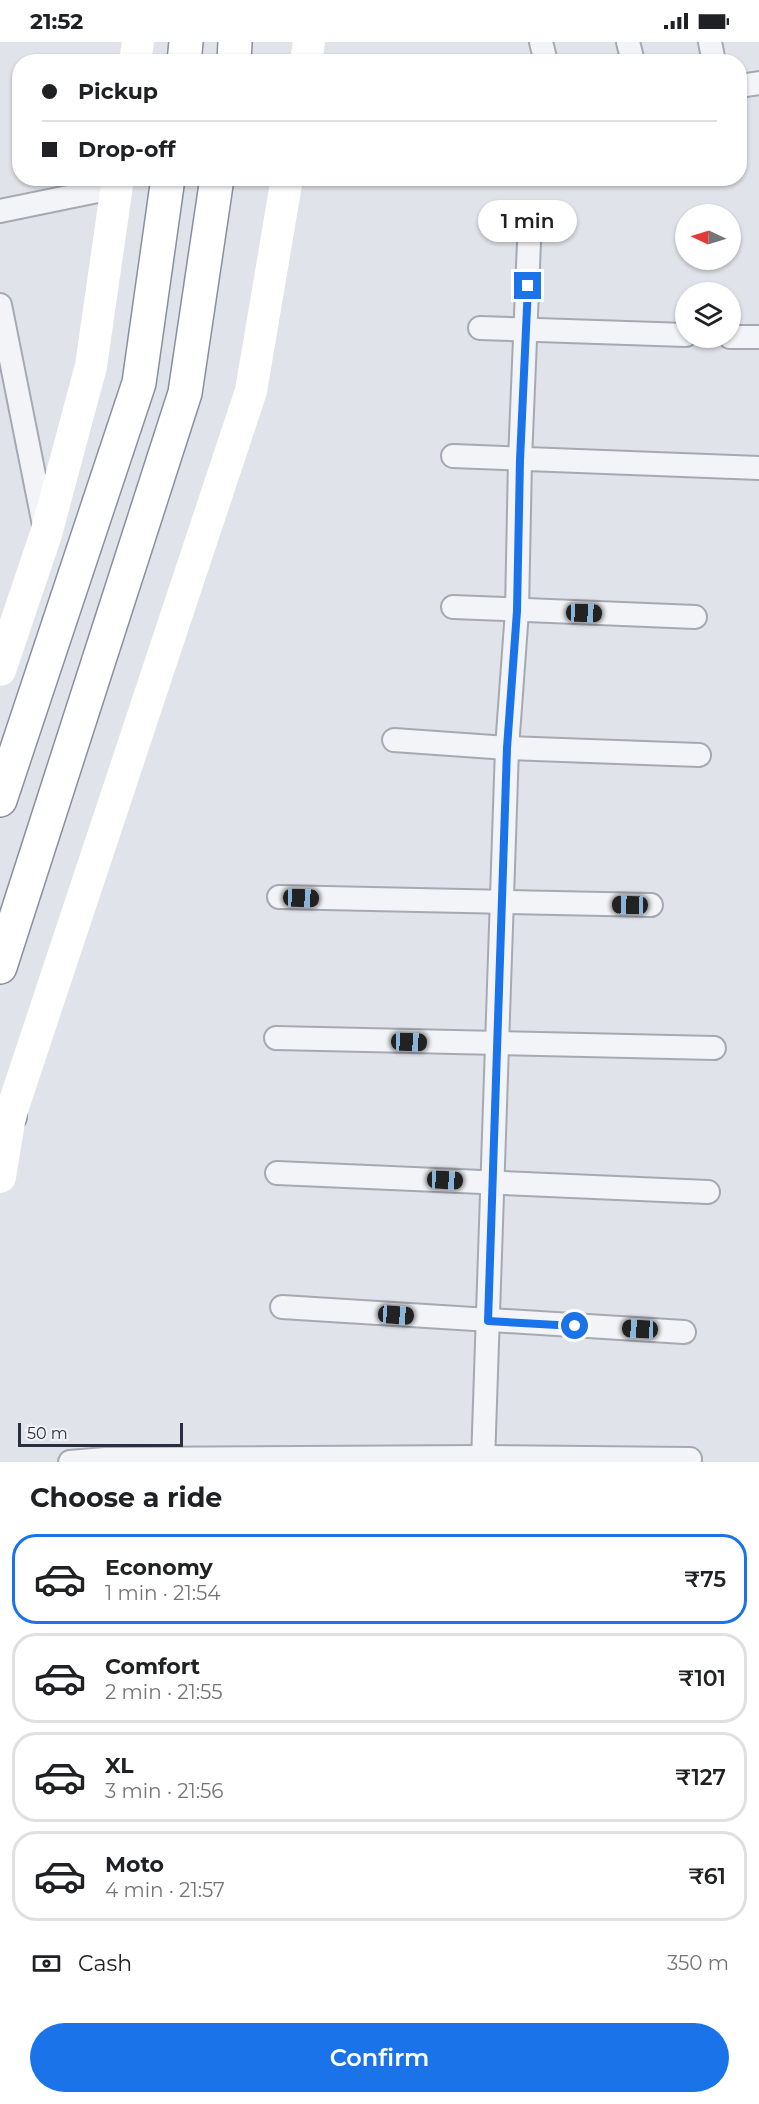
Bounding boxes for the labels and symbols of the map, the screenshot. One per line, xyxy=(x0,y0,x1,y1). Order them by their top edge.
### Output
callout: 1 min xyxy=(478,199,578,241)
north arrow xyxy=(675,204,741,270)
route end xyxy=(514,272,541,299)
car xyxy=(566,603,602,623)
car xyxy=(283,888,319,908)
car xyxy=(612,896,648,914)
car xyxy=(391,1032,427,1052)
car xyxy=(427,1170,463,1190)
car xyxy=(377,1305,415,1325)
route start xyxy=(561,1312,588,1339)
car xyxy=(622,1319,658,1339)
scale bar xyxy=(18,1420,183,1448)

